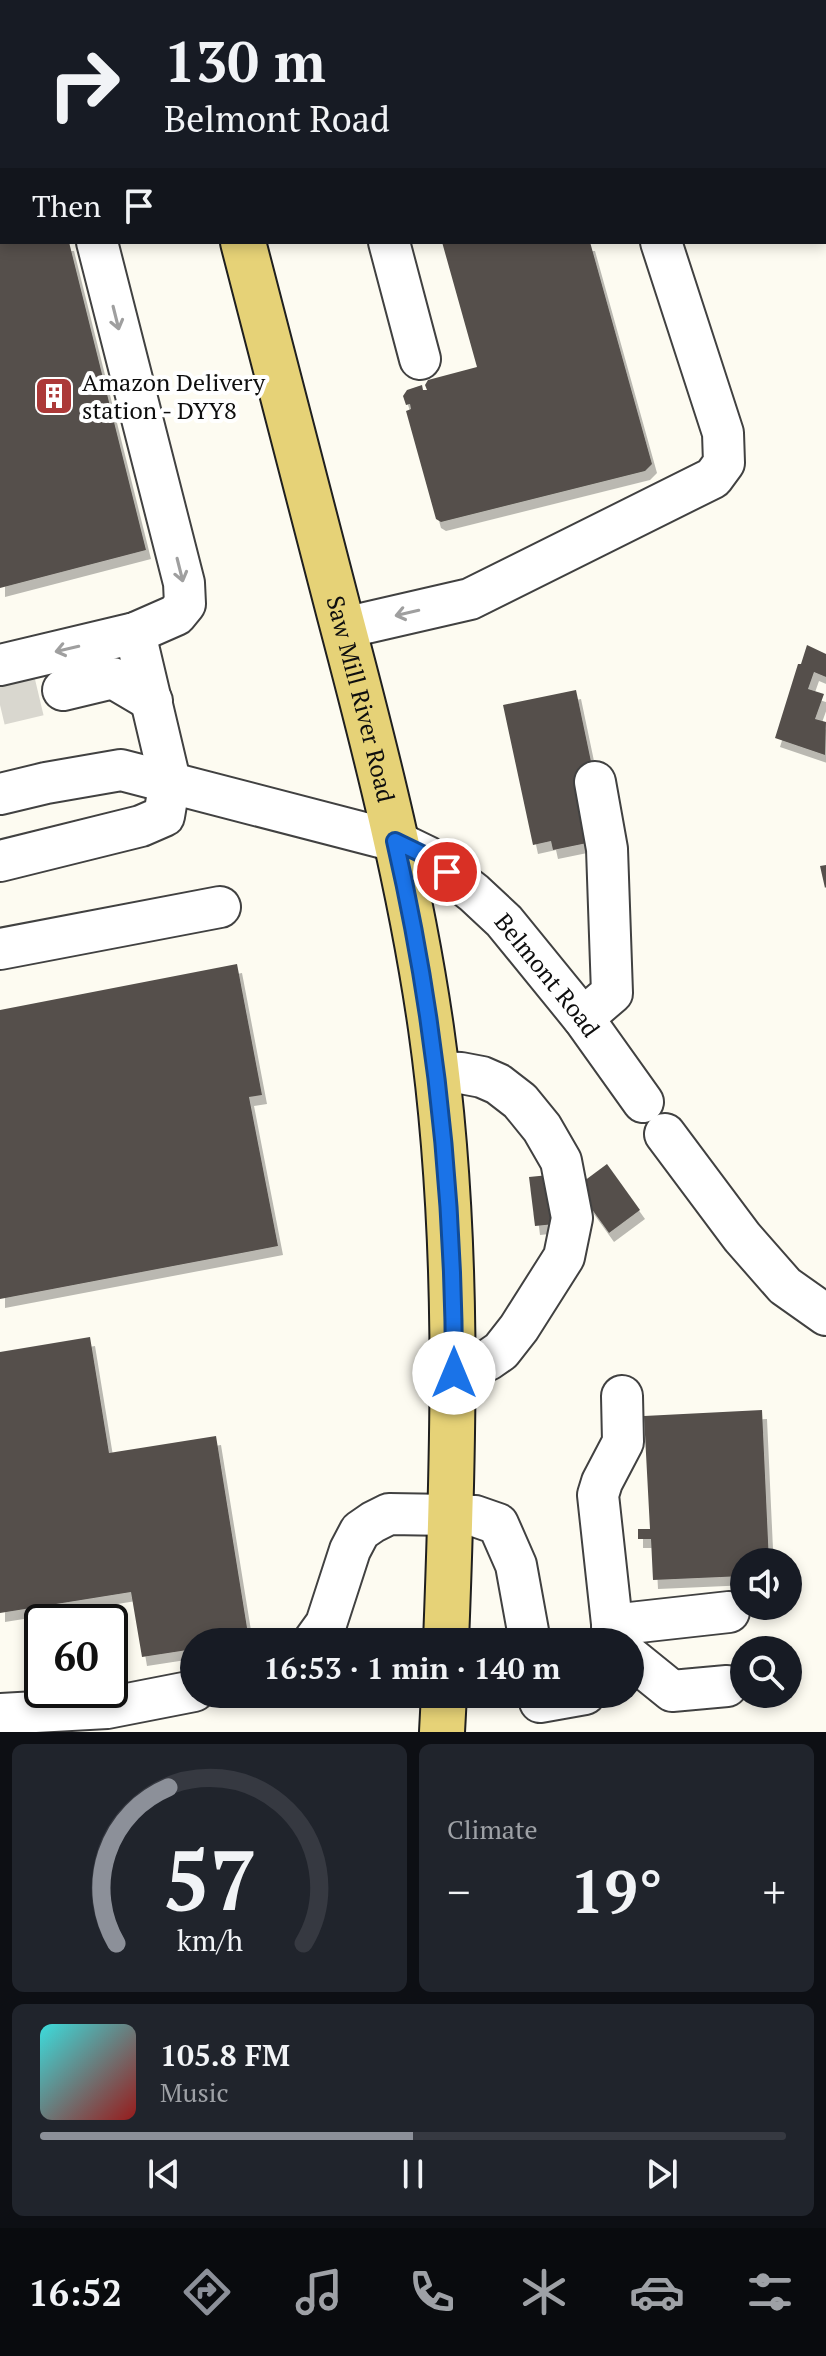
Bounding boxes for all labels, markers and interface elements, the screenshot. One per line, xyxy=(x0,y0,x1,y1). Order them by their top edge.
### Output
text: 130 m xyxy=(164,24,326,98)
icon: right xyxy=(32,32,136,136)
text: Belmont Road xyxy=(164,95,390,142)
icon: arrive xyxy=(117,184,161,228)
text: Then xyxy=(32,186,101,226)
one-way arrow xyxy=(110,304,125,330)
place label: Amazon Delivery station - DYY8 xyxy=(82,366,266,426)
building icon: Amazon Delivery station - DYY8 xyxy=(33,375,75,417)
one-way arrow xyxy=(174,556,189,582)
street label: Saw Mill River Road xyxy=(319,592,403,805)
one-way arrow xyxy=(394,606,420,621)
one-way arrow xyxy=(55,642,81,657)
pin xyxy=(413,838,481,906)
icon: arrive xyxy=(425,850,469,894)
street label: Belmont Road xyxy=(488,906,607,1043)
position arrow xyxy=(412,1331,496,1415)
map controls xyxy=(730,1548,802,1708)
button: sound xyxy=(730,1548,802,1620)
speed limit sign: 60 xyxy=(24,1604,128,1708)
button: search xyxy=(730,1636,802,1708)
text: 16:53 · 1 min · 140 m xyxy=(264,1648,560,1688)
text: Climate xyxy=(447,1812,538,1846)
text: 57 xyxy=(162,1824,257,1934)
text: 19° xyxy=(570,1851,663,1930)
text: − xyxy=(447,1862,470,1921)
text: + xyxy=(763,1862,786,1921)
text: km/h xyxy=(176,1921,243,1959)
text: 105.8 FM xyxy=(160,2035,290,2075)
text: Music xyxy=(160,2075,229,2109)
icon: previous xyxy=(142,2152,186,2196)
icon: pause xyxy=(391,2152,435,2196)
icon: next xyxy=(640,2152,684,2196)
icon: directions xyxy=(179,2264,235,2320)
icon: music xyxy=(291,2264,347,2320)
icon: phone xyxy=(404,2264,460,2320)
icon: climate xyxy=(516,2264,572,2320)
icon: car xyxy=(629,2264,685,2320)
icon: filters xyxy=(742,2264,798,2320)
text: 16:52 xyxy=(28,2269,122,2316)

